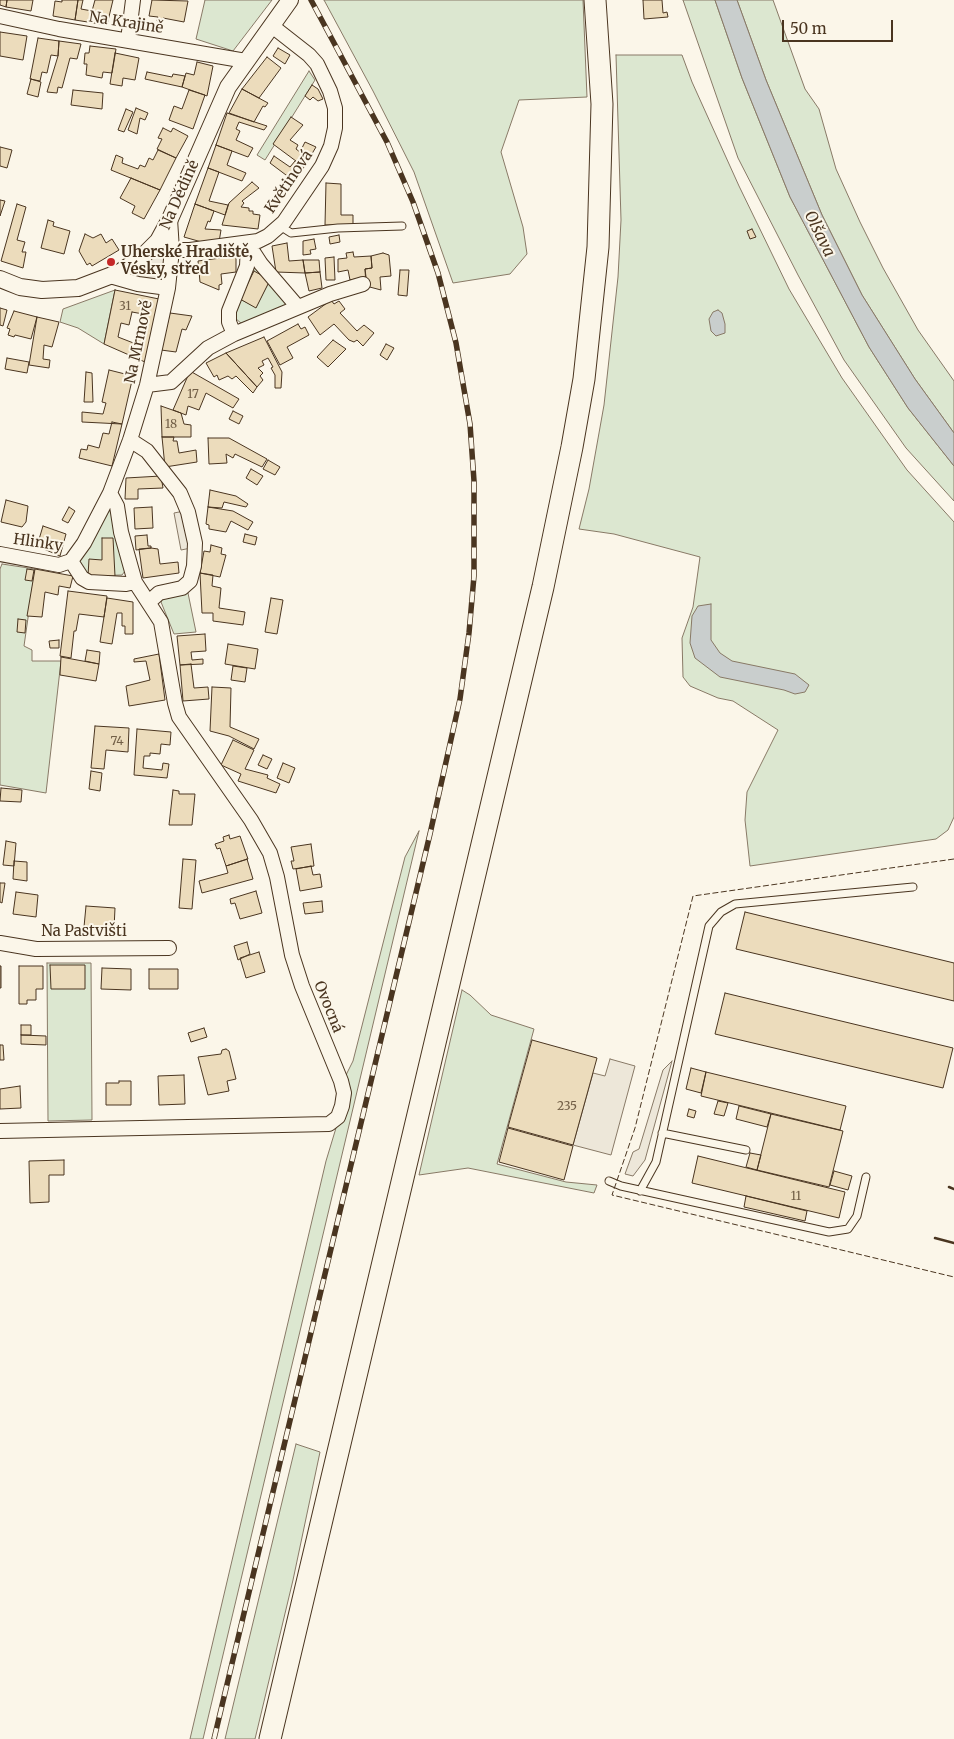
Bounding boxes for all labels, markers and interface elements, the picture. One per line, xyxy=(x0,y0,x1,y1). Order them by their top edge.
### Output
street label: Na Krajině xyxy=(87,8,165,38)
scale bar xyxy=(784,10,895,42)
text: 50 m xyxy=(790,19,827,38)
street label: Květinová xyxy=(261,147,317,217)
street label: Na Dědině xyxy=(157,157,203,233)
water label: Olšava xyxy=(800,208,838,260)
place label: Uherské Hradiště, Vésky, střed xyxy=(121,244,253,279)
marker: Uherské Hradiště, Vésky, střed xyxy=(105,256,117,268)
street label: Na Mrmově xyxy=(121,299,157,385)
house number: 31 xyxy=(119,300,131,314)
house number: 17 xyxy=(187,388,199,402)
house number: 18 xyxy=(165,418,177,432)
street label: Hlinky xyxy=(12,531,64,555)
house number: 74 xyxy=(110,735,124,749)
street label: Na Pastvišti xyxy=(41,923,127,941)
street label: Ovocná xyxy=(309,978,347,1036)
house number: 235 xyxy=(557,1100,577,1114)
house number: 11 xyxy=(791,1190,801,1204)

